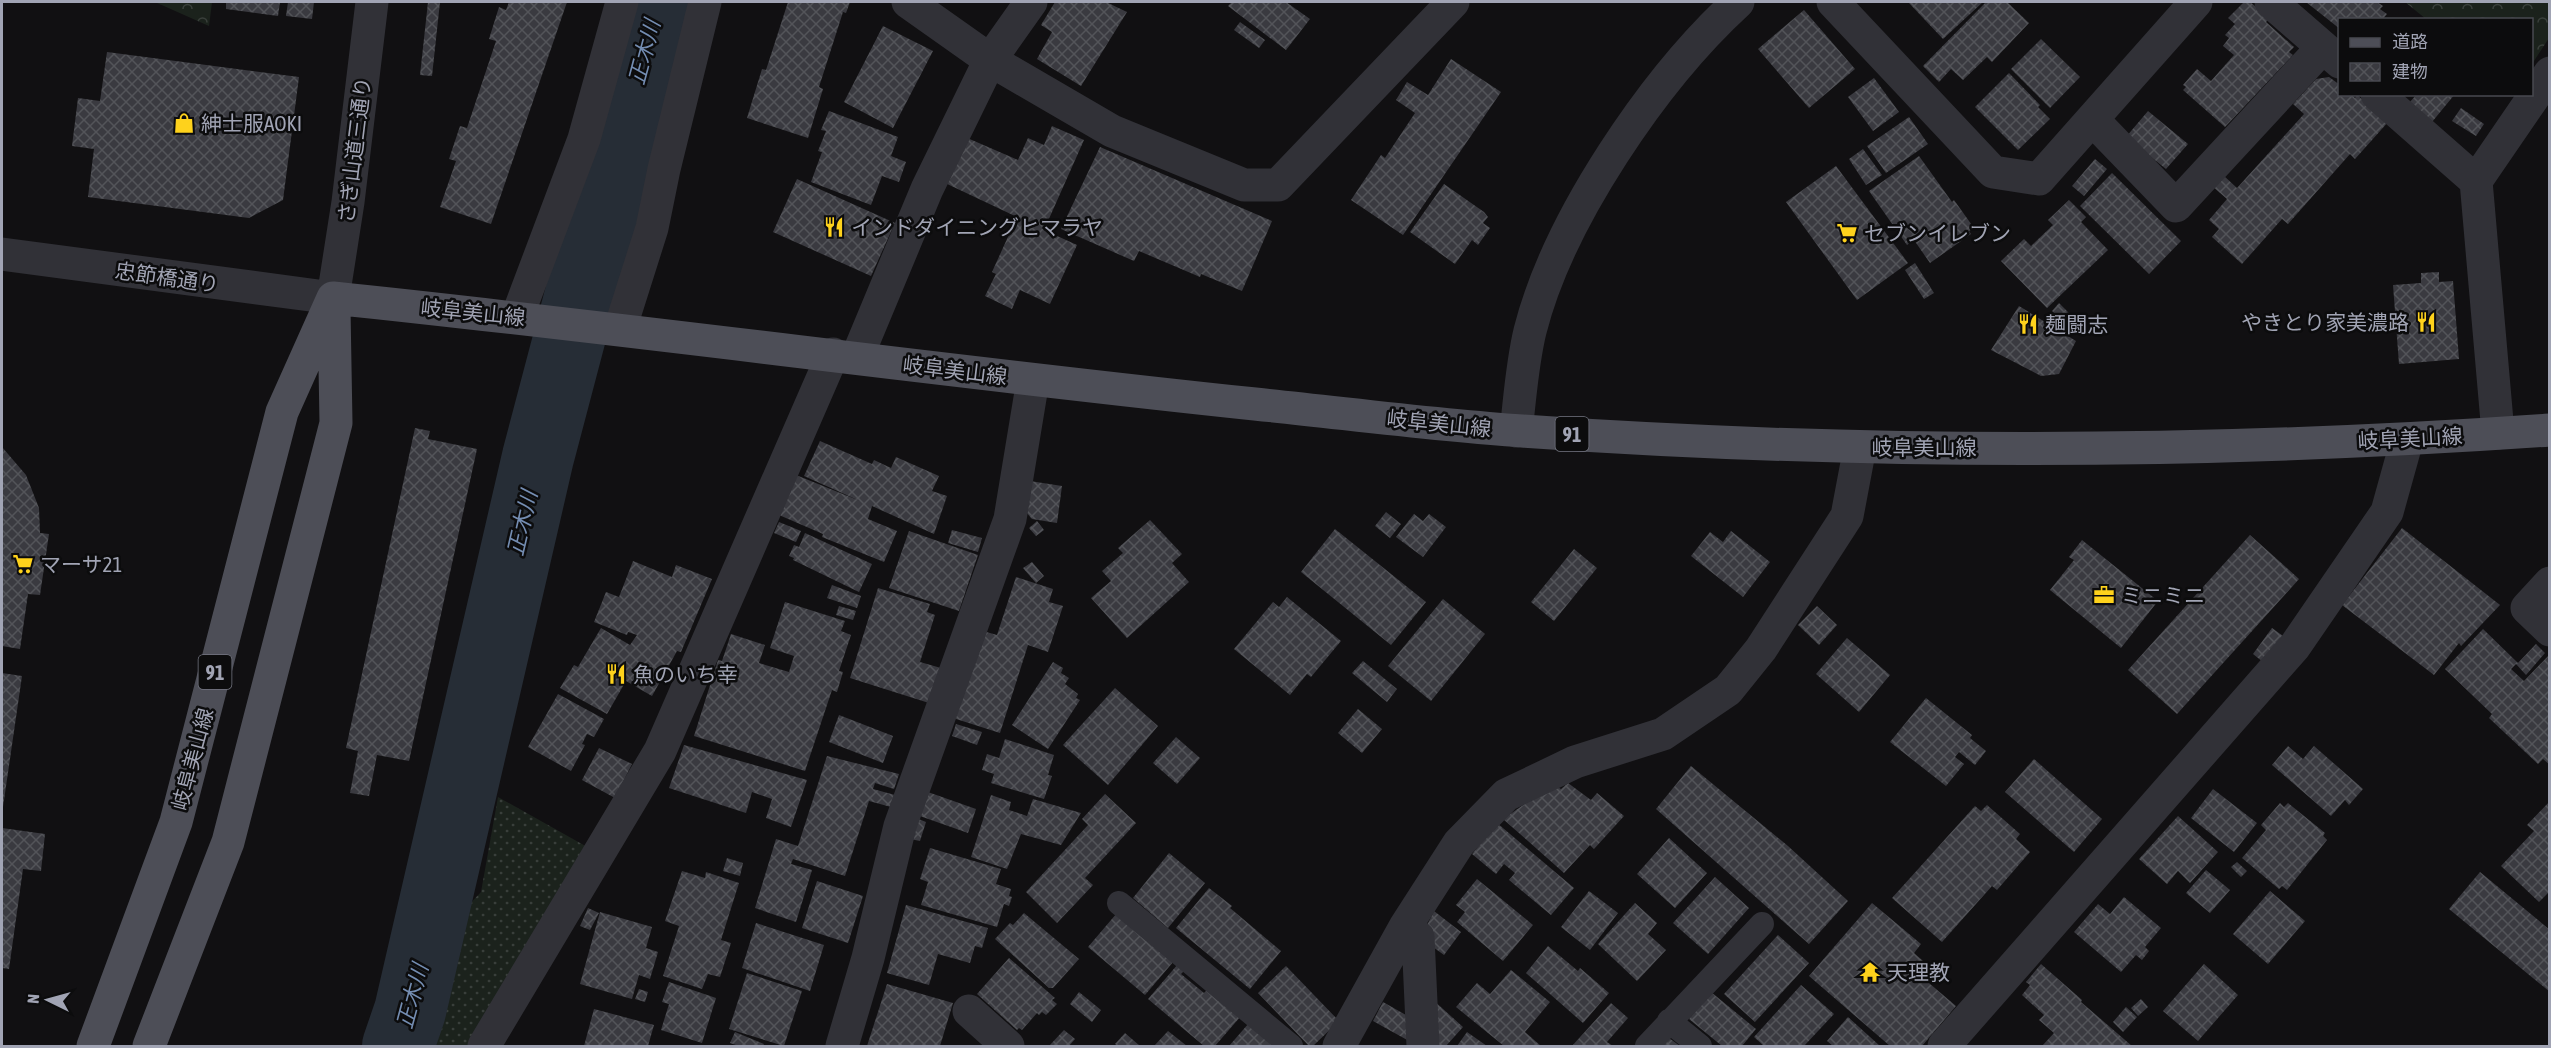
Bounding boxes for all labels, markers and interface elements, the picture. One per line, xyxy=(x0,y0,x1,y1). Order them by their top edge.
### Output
water label: 正木川 xyxy=(623,15,666,87)
legend xyxy=(2338,18,2533,96)
text: 道路 xyxy=(2392,31,2428,52)
text: 建物 xyxy=(2392,61,2428,82)
street label: さぎ山道三通り xyxy=(333,76,375,224)
shop icon: 紳士服AOKI xyxy=(172,111,196,135)
place label: 紳士服AOKI xyxy=(201,111,302,135)
restaurant icon: インドダイニングヒマラヤ xyxy=(822,215,846,239)
place label: インドダイニングヒマラヤ xyxy=(851,215,1103,239)
supermarket icon: セブンイレブン xyxy=(1835,221,1859,245)
place label: セブンイレブン xyxy=(1864,221,2011,245)
street label: 忠節橋通り xyxy=(113,258,221,296)
street label: 岐阜美山線 xyxy=(420,295,526,329)
place label: やきとり家美濃路 xyxy=(2241,310,2409,334)
restaurant icon: やきとり家美濃路 xyxy=(2414,310,2438,334)
restaurant icon: 麺闘志 xyxy=(2016,312,2040,336)
place label: 麺闘志 xyxy=(2045,312,2108,336)
street label: 岐阜美山線 xyxy=(901,352,1009,388)
street label: 岐阜美山線 xyxy=(1386,406,1492,440)
road number: 91 xyxy=(1556,417,1588,451)
street label: 岐阜美山線 xyxy=(2357,423,2463,453)
street label: 岐阜美山線 xyxy=(1872,435,1977,459)
water label: 正木川 xyxy=(502,486,543,558)
supermarket icon: マーサ21 xyxy=(11,552,35,576)
place label: マーサ21 xyxy=(40,552,122,576)
office icon: ミニミニ xyxy=(2092,583,2116,607)
place label: ミニミニ xyxy=(2121,583,2205,607)
road number: 91 xyxy=(198,655,232,689)
restaurant icon: 魚のいち幸 xyxy=(604,662,628,686)
place label: 魚のいち幸 xyxy=(633,662,738,686)
street label: 岐阜美山線 xyxy=(167,705,217,813)
water label: 正木川 xyxy=(391,959,434,1031)
temple icon: 天理教 xyxy=(1858,960,1882,984)
place label: 天理教 xyxy=(1887,960,1950,984)
north arrow xyxy=(18,970,78,1030)
text: N xyxy=(24,993,42,1004)

